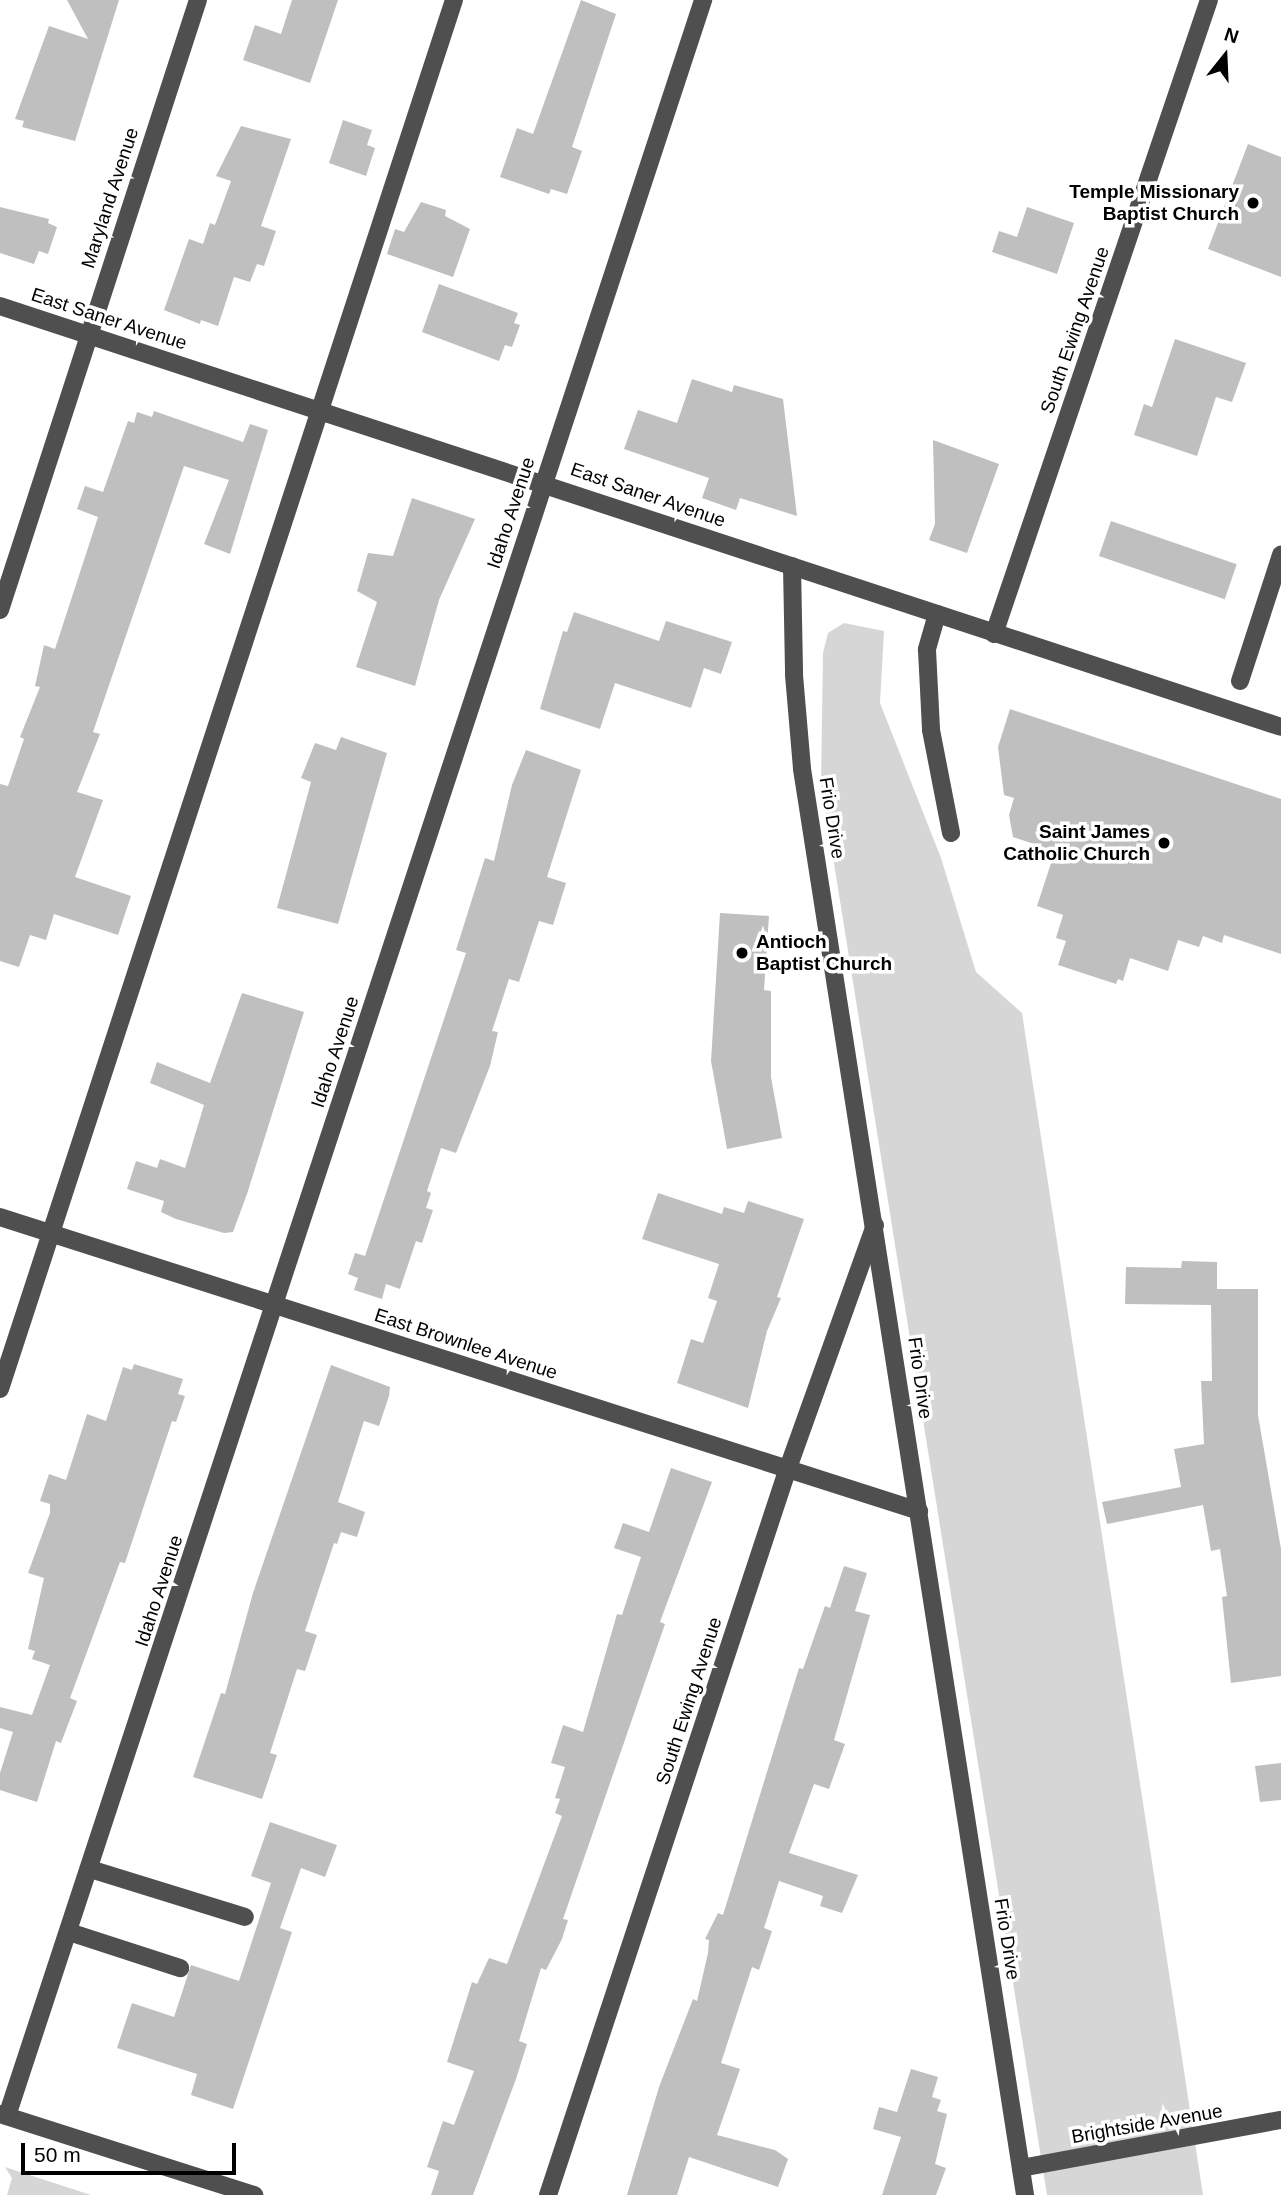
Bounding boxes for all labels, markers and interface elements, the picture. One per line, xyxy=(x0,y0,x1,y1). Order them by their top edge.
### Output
north arrow xyxy=(1190,21,1260,91)
text: N xyxy=(1222,23,1241,48)
street label: Maryland Avenue xyxy=(76,124,144,272)
place label: Temple Missionary Baptist Church xyxy=(1069,181,1239,225)
marker: Temple Missionary Baptist Church xyxy=(1245,195,1261,211)
street label: South Ewing Avenue xyxy=(1036,243,1114,417)
street label: East Saner Avenue xyxy=(28,283,190,355)
street label: Idaho Avenue xyxy=(482,454,540,572)
street label: East Saner Avenue xyxy=(567,458,729,532)
street label: Frio Drive xyxy=(814,776,850,860)
place label: Saint James Catholic Church xyxy=(1003,821,1150,865)
marker: Saint James Catholic Church xyxy=(1156,835,1172,851)
place label: Antioch Baptist Church xyxy=(756,931,892,975)
marker: Antioch Baptist Church xyxy=(734,945,750,961)
street label: Idaho Avenue xyxy=(306,993,364,1111)
street label: East Brownlee Avenue xyxy=(371,1304,561,1384)
street label: Frio Drive xyxy=(903,1336,937,1420)
street label: Idaho Avenue xyxy=(130,1532,188,1650)
street label: South Ewing Avenue xyxy=(651,1614,727,1788)
street label: Frio Drive xyxy=(989,1897,1025,1981)
street label: Brightside Avenue xyxy=(1069,2099,1225,2149)
scale bar xyxy=(24,2128,240,2172)
text: 50 m xyxy=(34,2143,81,2166)

